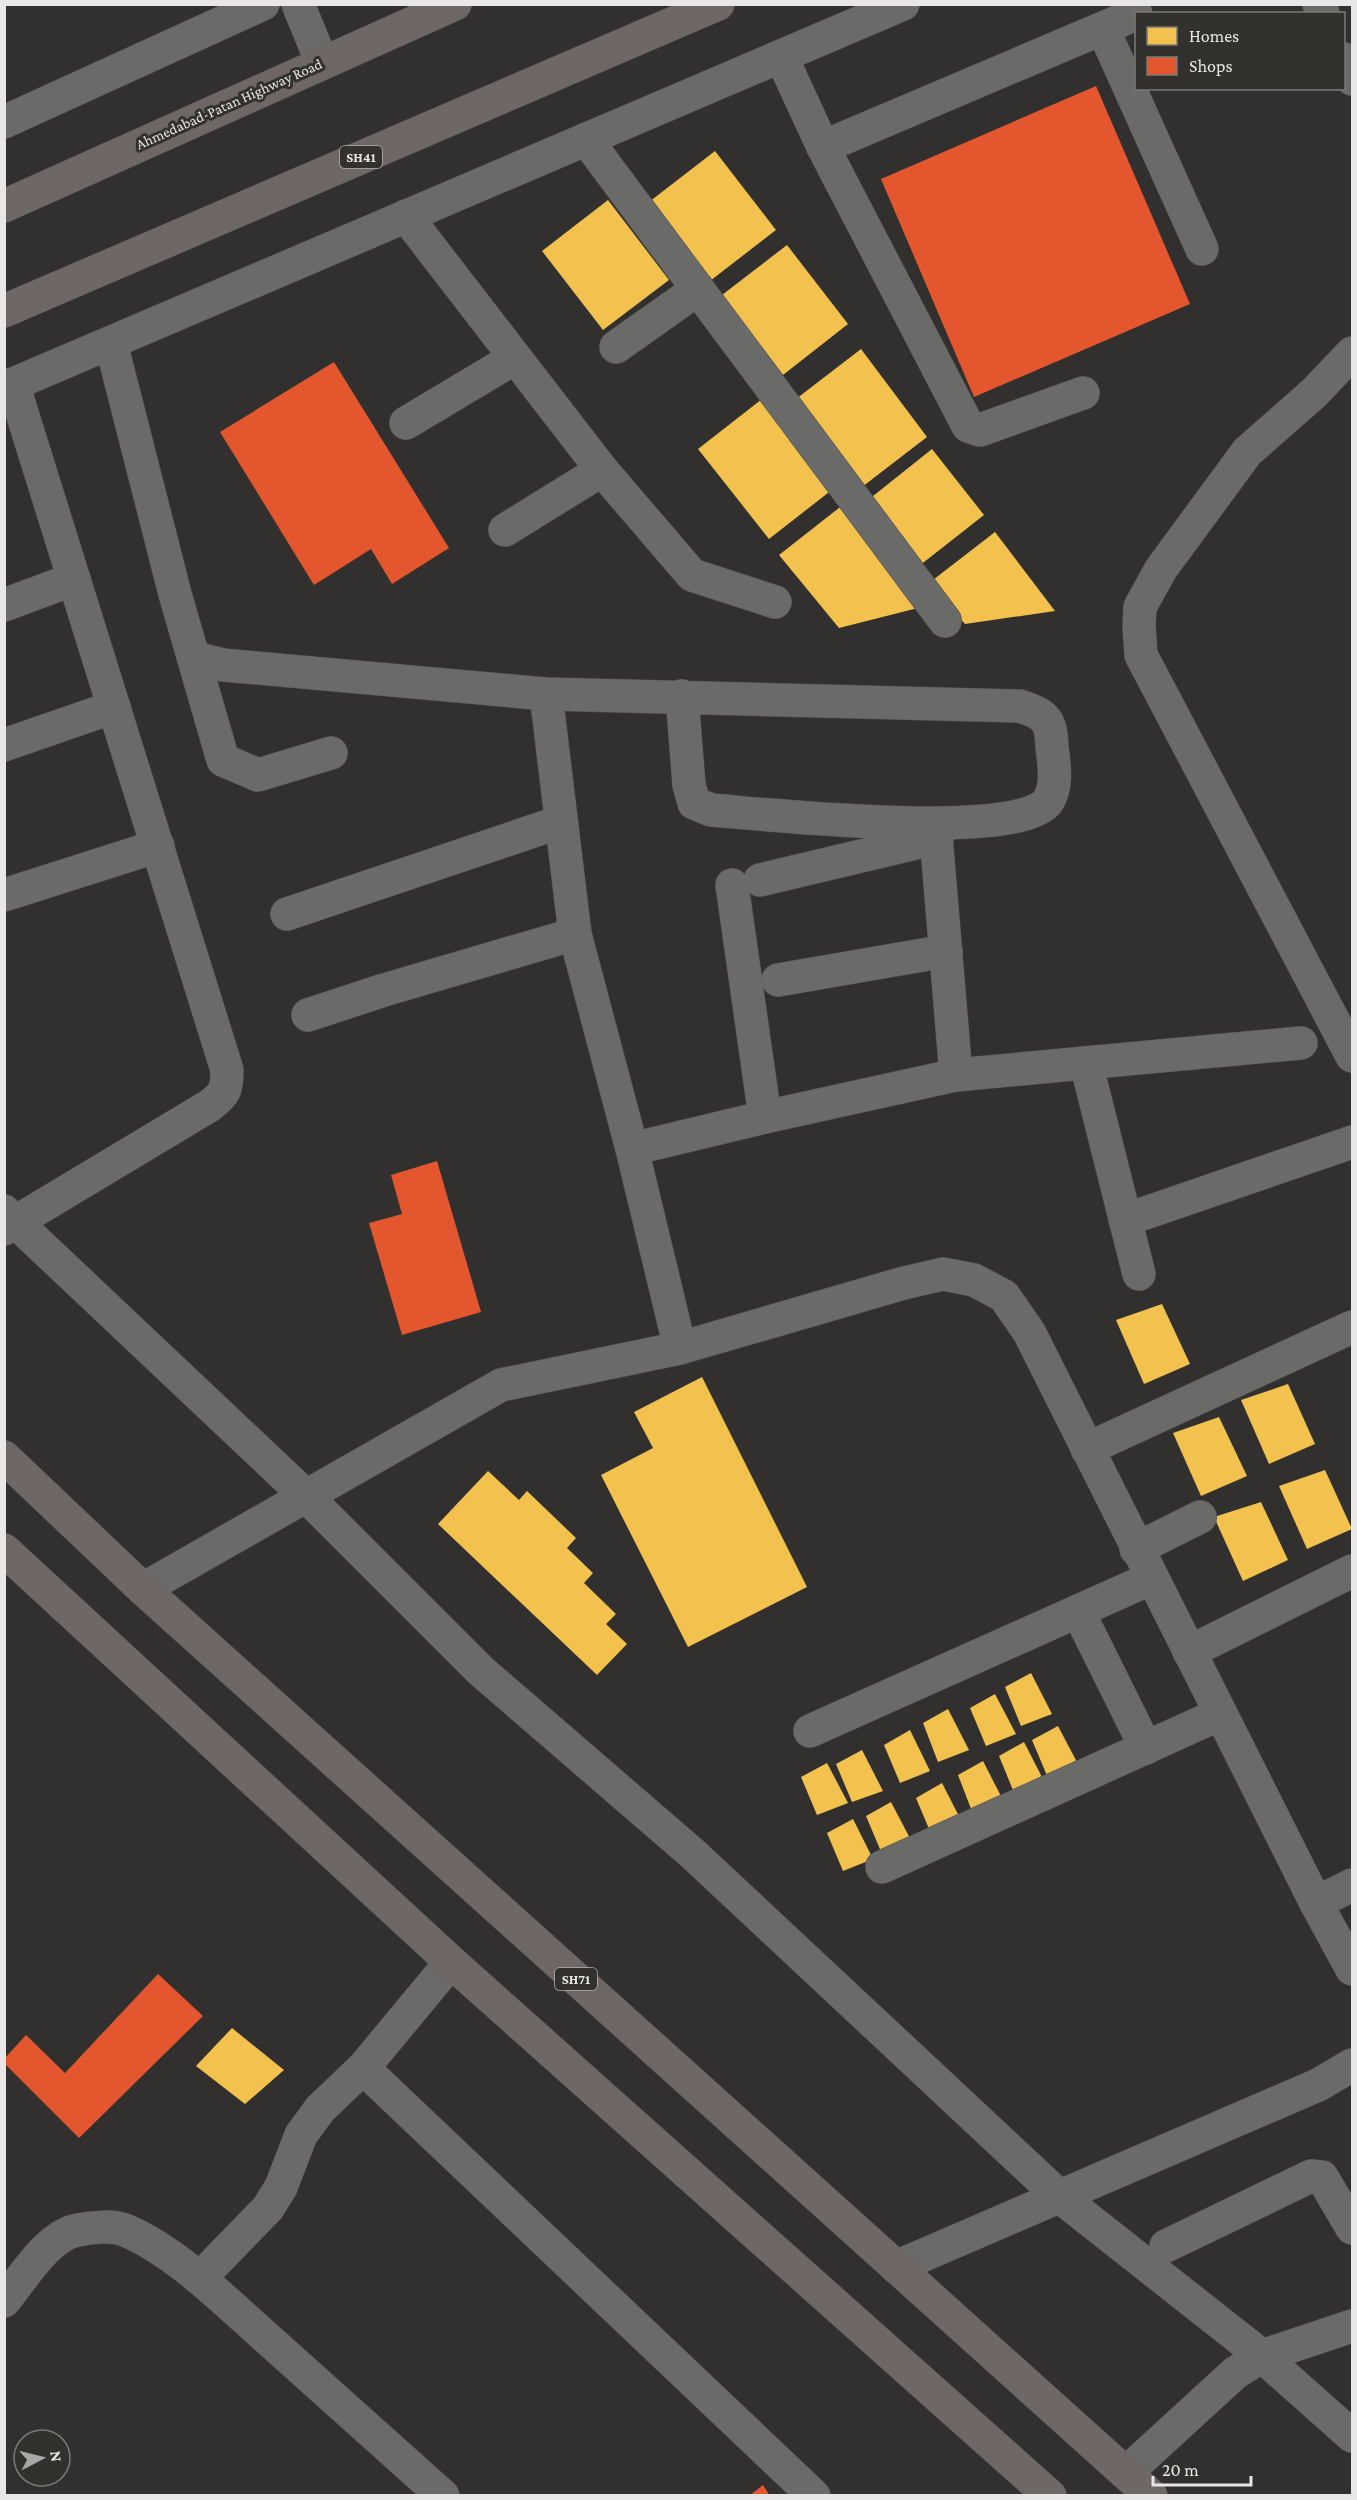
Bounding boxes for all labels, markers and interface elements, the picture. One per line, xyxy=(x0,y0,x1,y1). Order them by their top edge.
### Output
legend xyxy=(1135,12,1345,90)
text: Homes xyxy=(1189,26,1239,46)
street label: Ahmedabad-Patan Highway Road xyxy=(133,56,325,153)
text: Shops xyxy=(1189,56,1233,76)
road number: SH41 xyxy=(340,146,382,168)
road number: SH71 xyxy=(555,1968,597,1990)
north arrow xyxy=(12,2428,72,2488)
scale bar xyxy=(1153,2449,1250,2487)
text: N xyxy=(47,2450,66,2463)
text: 20 m xyxy=(1162,2460,1199,2480)

